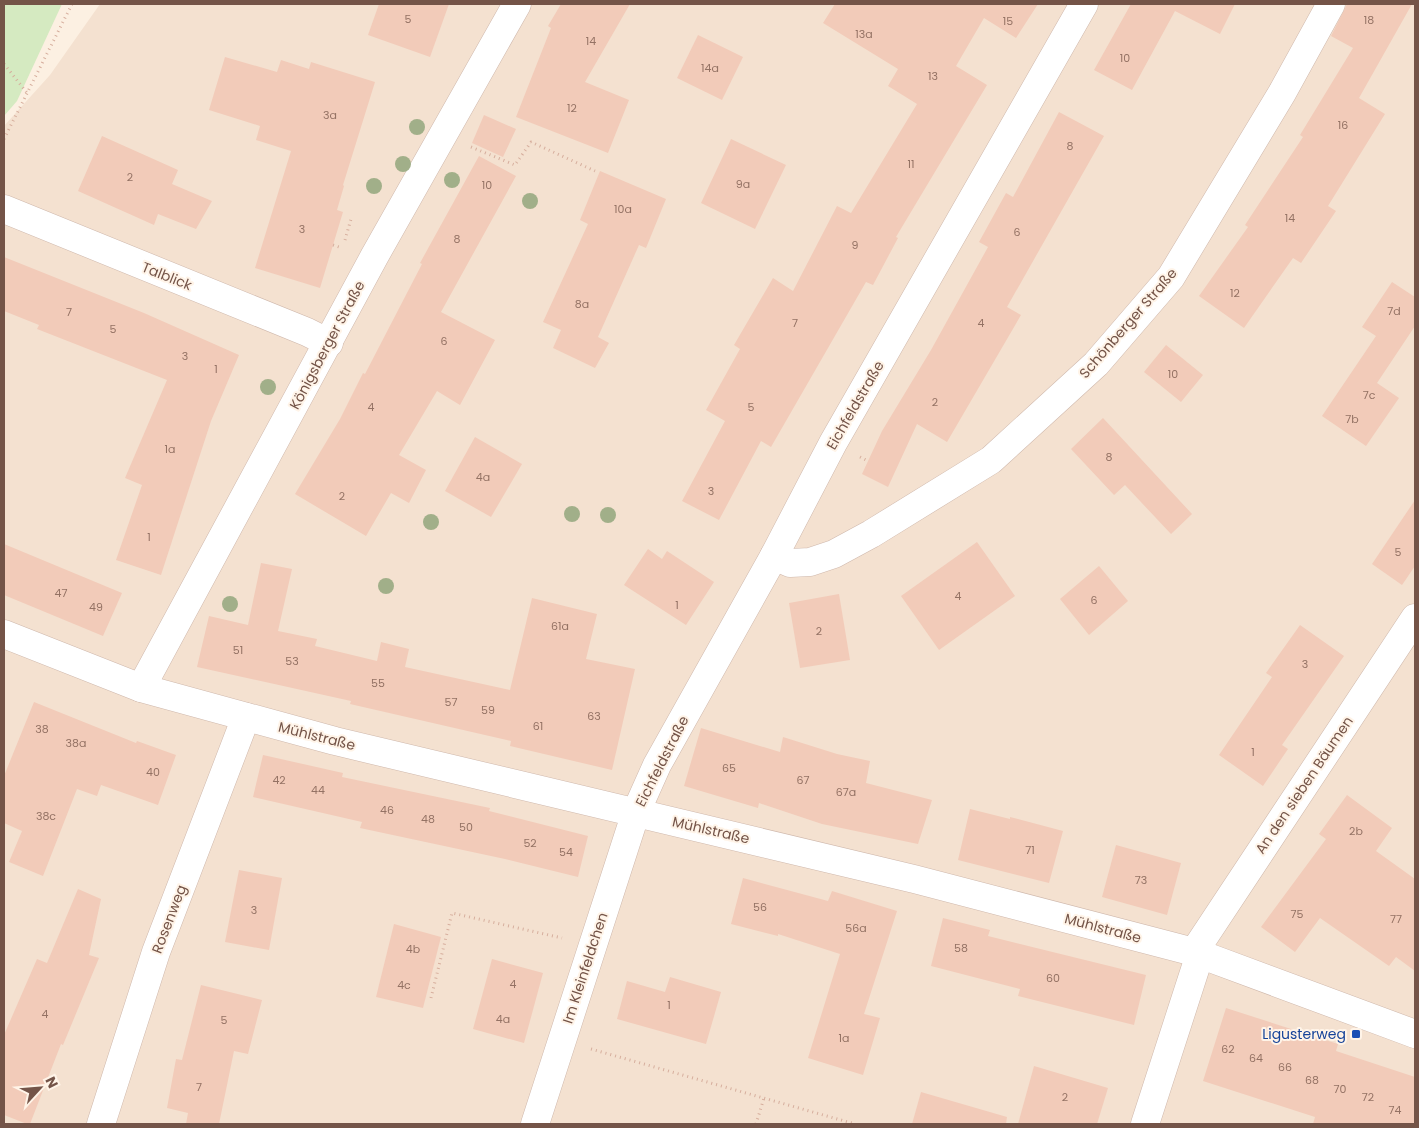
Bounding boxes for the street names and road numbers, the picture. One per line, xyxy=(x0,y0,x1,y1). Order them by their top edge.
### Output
street label: Talblick xyxy=(139,257,196,295)
street label: Schönberger Straße xyxy=(1074,263,1182,382)
street label: Königsberger Straße xyxy=(285,277,370,413)
street label: Eichfeldstraße xyxy=(821,357,889,453)
street label: Eichfeldstraße xyxy=(630,712,694,810)
street label: An den sieben Bäumen xyxy=(1250,712,1358,858)
street label: Mühlstraße xyxy=(276,717,358,755)
street label: Mühlstraße xyxy=(670,811,752,849)
street label: Rosenweg xyxy=(147,882,191,956)
street label: Mühlstraße xyxy=(1062,908,1144,948)
street label: Im Kleinfeldchen xyxy=(558,910,612,1026)

